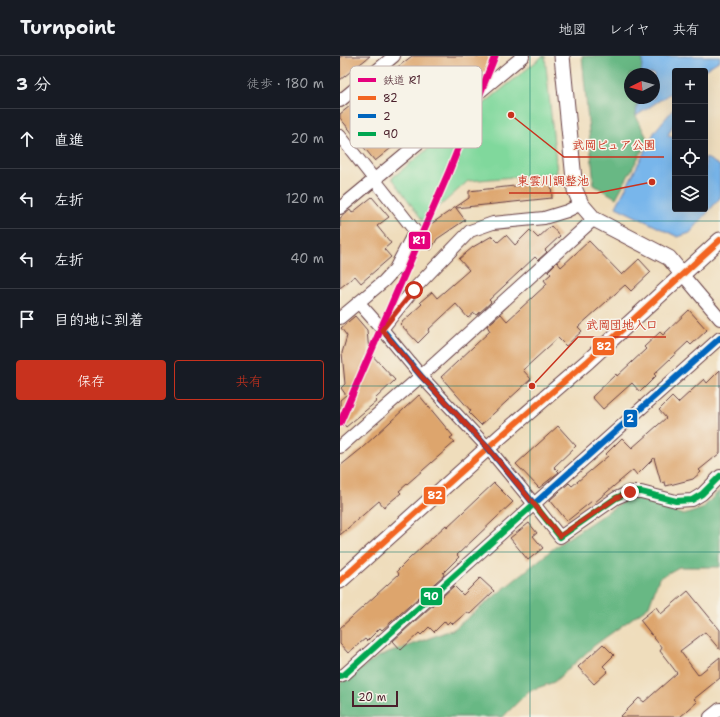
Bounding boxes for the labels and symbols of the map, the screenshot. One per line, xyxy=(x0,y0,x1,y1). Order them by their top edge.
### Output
legend xyxy=(350,66,482,148)
north arrow xyxy=(624,68,660,104)
text: 鉄道 R1 xyxy=(383,73,421,88)
text: 82 xyxy=(383,91,398,106)
text: 2 xyxy=(383,109,391,124)
text: 90 xyxy=(383,127,398,142)
callout: 武岡ピュア公園 xyxy=(564,133,664,157)
text: 武岡ピュア公園 xyxy=(572,137,656,153)
callout: 東雲川調整池 xyxy=(509,169,597,193)
text: 東雲川調整池 xyxy=(517,173,589,189)
line badge: R1 xyxy=(408,231,431,250)
text: R1 xyxy=(413,233,425,248)
route start xyxy=(405,281,423,299)
callout: 武岡団地入口 xyxy=(578,313,666,337)
text: 武岡団地入口 xyxy=(586,317,658,333)
line badge: 82 xyxy=(592,337,615,356)
text: 82 xyxy=(596,339,612,354)
line badge: 2 xyxy=(623,409,638,428)
text: 2 xyxy=(626,411,634,426)
route end xyxy=(621,483,639,501)
line badge: 82 xyxy=(423,486,446,505)
text: 82 xyxy=(427,488,443,503)
line badge: 90 xyxy=(420,587,443,606)
text: 90 xyxy=(423,589,439,604)
scale bar xyxy=(352,689,398,708)

